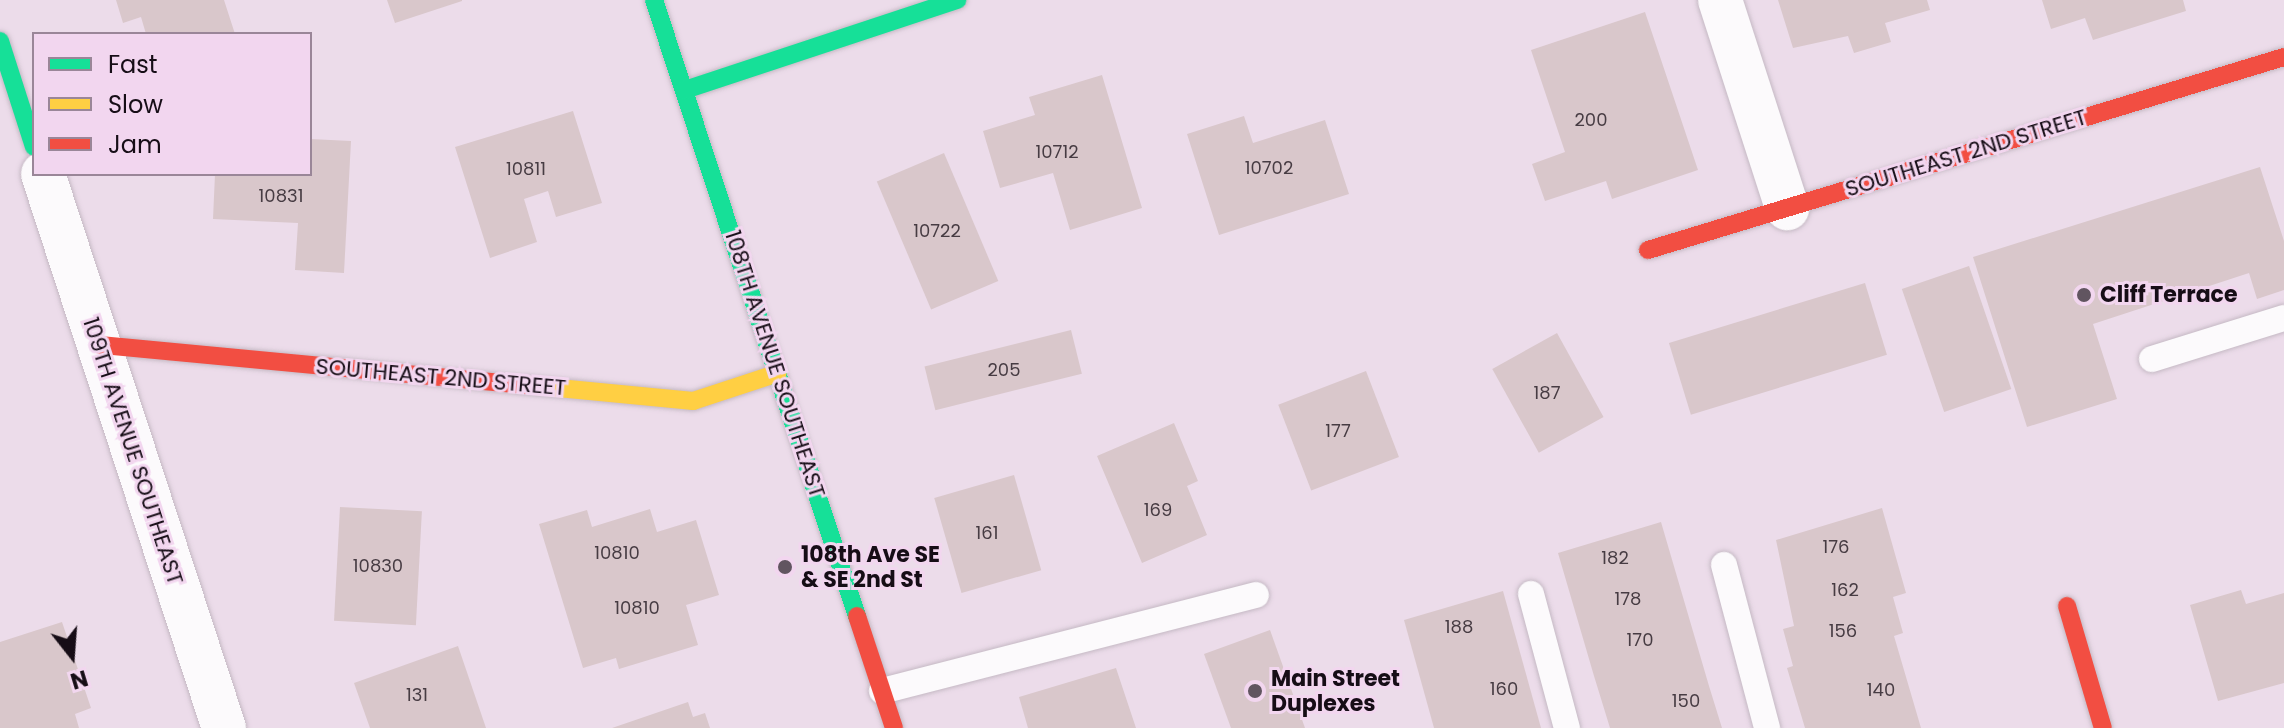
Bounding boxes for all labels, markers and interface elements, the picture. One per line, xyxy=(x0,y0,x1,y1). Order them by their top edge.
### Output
legend xyxy=(32,32,312,176)
text: Fast xyxy=(108,48,158,81)
text: Slow xyxy=(108,88,163,121)
street label: SOUTHEAST 2ND STREET xyxy=(1842,104,2090,202)
house number: 200 xyxy=(1575,109,1607,131)
text: Jam xyxy=(108,128,162,161)
house number: 10712 xyxy=(1035,141,1079,163)
house number: 10702 xyxy=(1245,157,1293,179)
house number: 10811 xyxy=(506,158,546,180)
house number: 10831 xyxy=(259,185,303,207)
house number: 10722 xyxy=(913,220,961,242)
street label: 108TH AVENUE SOUTHEAST xyxy=(719,227,831,501)
place label: Cliff Terrace xyxy=(2100,282,2237,308)
marker: Cliff Terrace xyxy=(2075,286,2093,304)
street label: 109TH AVENUE SOUTHEAST xyxy=(77,314,189,588)
street label: SOUTHEAST 2ND STREET xyxy=(315,353,567,401)
house number: 205 xyxy=(988,359,1020,381)
house number: 187 xyxy=(1534,382,1560,404)
house number: 177 xyxy=(1325,420,1351,442)
house number: 169 xyxy=(1144,499,1172,521)
house number: 161 xyxy=(976,522,998,544)
house number: 176 xyxy=(1822,536,1850,558)
place label: 108th Ave SE & SE 2nd St xyxy=(801,541,940,592)
house number: 10810 xyxy=(594,542,640,564)
house number: 182 xyxy=(1601,547,1629,569)
house number: 10830 xyxy=(353,555,403,577)
marker: 108th Ave SE & SE 2nd St xyxy=(776,558,794,576)
house number: 162 xyxy=(1831,579,1859,601)
house number: 178 xyxy=(1615,588,1641,610)
house number: 10810 xyxy=(614,597,660,619)
north arrow xyxy=(32,616,112,696)
house number: 188 xyxy=(1445,616,1473,638)
house number: 156 xyxy=(1829,620,1857,642)
house number: 170 xyxy=(1627,629,1653,651)
text: N xyxy=(67,662,92,697)
place label: Main Street Duplexes xyxy=(1271,665,1400,716)
house number: 160 xyxy=(1490,678,1518,700)
house number: 140 xyxy=(1867,679,1895,701)
marker: Main Street Duplexes xyxy=(1246,682,1264,700)
house number: 131 xyxy=(406,684,428,706)
house number: 150 xyxy=(1672,690,1700,712)

